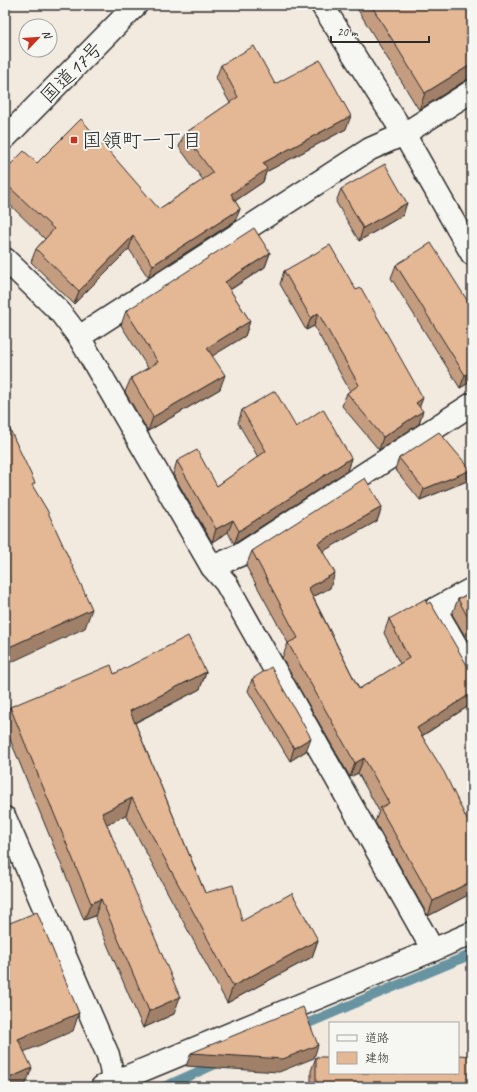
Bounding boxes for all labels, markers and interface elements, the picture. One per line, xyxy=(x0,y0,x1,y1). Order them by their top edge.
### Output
north arrow xyxy=(18,18,58,58)
scale bar xyxy=(331,18,429,44)
text: 20 m xyxy=(337,24,359,40)
text: N xyxy=(39,28,56,42)
street label: 国道17号 xyxy=(35,36,108,109)
place label: 国領町一丁目 xyxy=(82,128,202,153)
marker: 国領町一丁目 xyxy=(69,135,79,145)
legend xyxy=(329,1022,459,1074)
text: 道路 xyxy=(365,1030,389,1046)
text: 建物 xyxy=(365,1050,389,1066)

